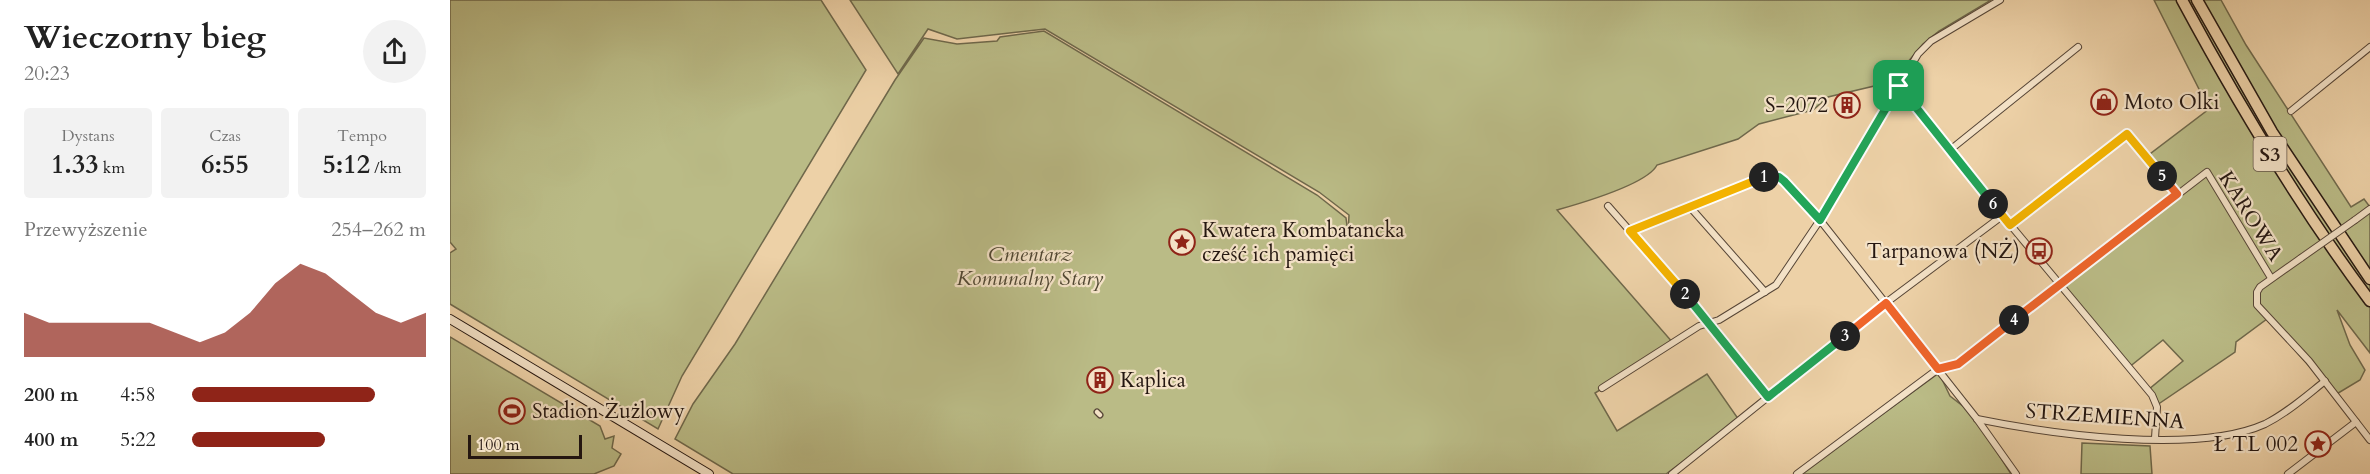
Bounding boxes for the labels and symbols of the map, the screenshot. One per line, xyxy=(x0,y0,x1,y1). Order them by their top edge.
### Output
pin xyxy=(1873,60,1924,111)
shop icon: Moto Olki xyxy=(2089,87,2119,117)
place label: Moto Olki xyxy=(2124,88,2219,117)
building icon: S-2072 xyxy=(1832,90,1862,120)
place label: S-2072 xyxy=(1765,91,1828,120)
road number: S3 xyxy=(2254,137,2286,171)
pin: 5 xyxy=(2147,161,2177,191)
pin: 1 xyxy=(1749,162,1779,192)
street label: KAROWA xyxy=(2211,166,2290,267)
pin: 6 xyxy=(1978,189,2008,219)
place label: Kwatera Kombatancka cześć ich pamięci xyxy=(1202,216,1405,269)
place icon: Kwatera Kombatancka cześć ich pamięci xyxy=(1167,227,1197,257)
bus stop icon: Tarpanowa (NŻ) xyxy=(2024,236,2054,266)
place label: Tarpanowa (NŻ) xyxy=(1867,237,2020,266)
park label: Cmentarz Komunalny Stary xyxy=(956,240,1104,293)
pin: 2 xyxy=(1670,279,1700,309)
pin: 4 xyxy=(1999,305,2029,335)
pin: 3 xyxy=(1830,321,1860,351)
building icon: Kaplica xyxy=(1085,365,1115,395)
place label: Kaplica xyxy=(1120,366,1186,395)
sports icon: Stadion Żużlowy xyxy=(497,396,527,426)
street label: STRZEMIENNA xyxy=(2025,396,2185,437)
place label: Stadion Żużlowy xyxy=(532,397,685,426)
place icon: Ł TL 002 xyxy=(2303,429,2333,459)
place label: Ł TL 002 xyxy=(2214,430,2298,459)
scale bar xyxy=(468,432,582,460)

